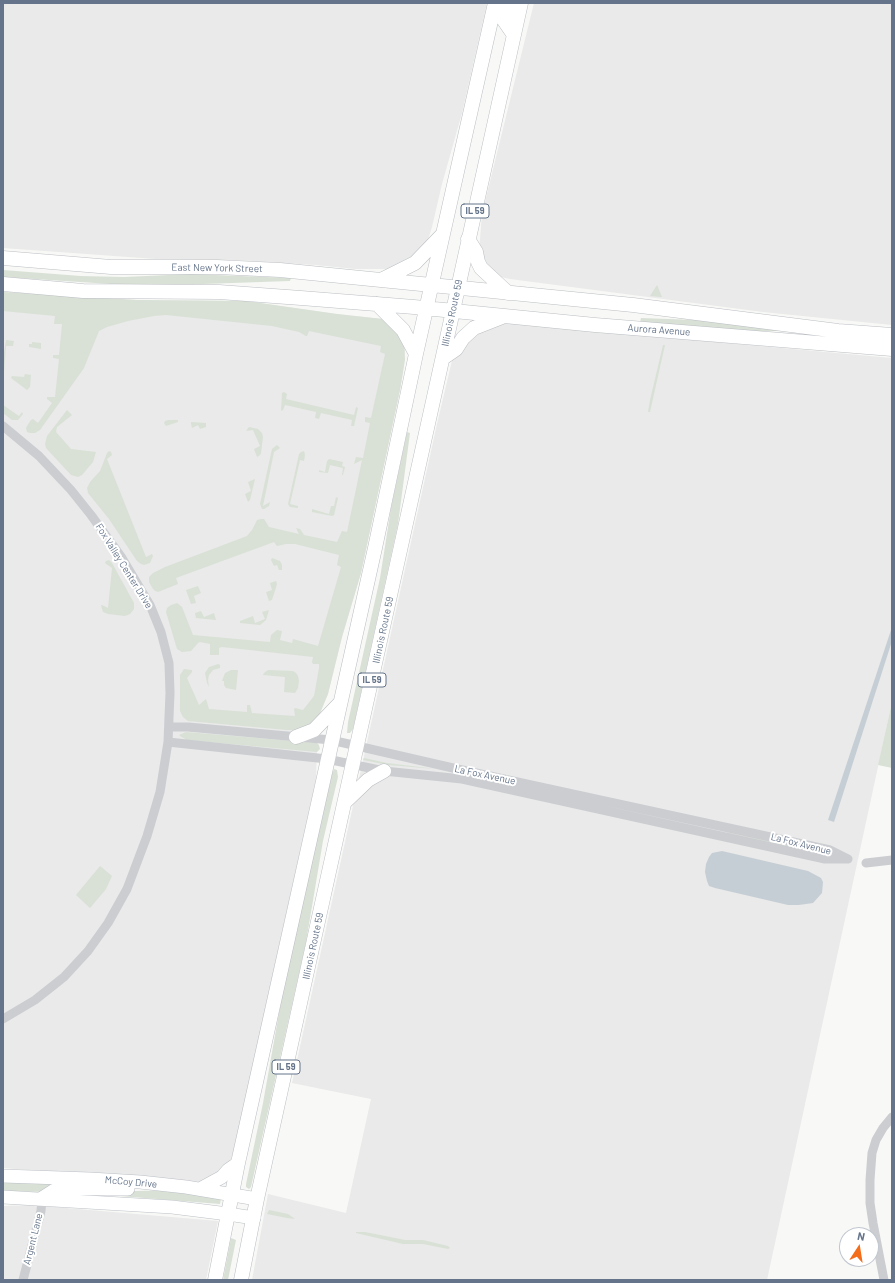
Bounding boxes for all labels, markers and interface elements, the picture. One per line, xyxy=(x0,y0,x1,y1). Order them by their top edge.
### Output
road number: IL 59 xyxy=(461,204,489,218)
street label: East New York Street xyxy=(171,261,263,275)
street label: Illinois Route 59 xyxy=(439,279,465,347)
street label: Aurora Avenue xyxy=(627,322,691,338)
street label: Fox Valley Center Drive xyxy=(93,521,155,611)
street label: Illinois Route 59 xyxy=(370,596,396,664)
road number: IL 59 xyxy=(358,673,386,687)
street label: La Fox Avenue xyxy=(453,763,517,787)
street label: La Fox Avenue xyxy=(769,831,833,857)
street label: Illinois Route 59 xyxy=(300,912,326,980)
road number: IL 59 xyxy=(272,1060,300,1074)
street label: McCoy Drive xyxy=(104,1174,158,1190)
street label: Argent Lane xyxy=(21,1212,45,1266)
north arrow xyxy=(839,1227,879,1267)
text: N xyxy=(856,1229,866,1243)

